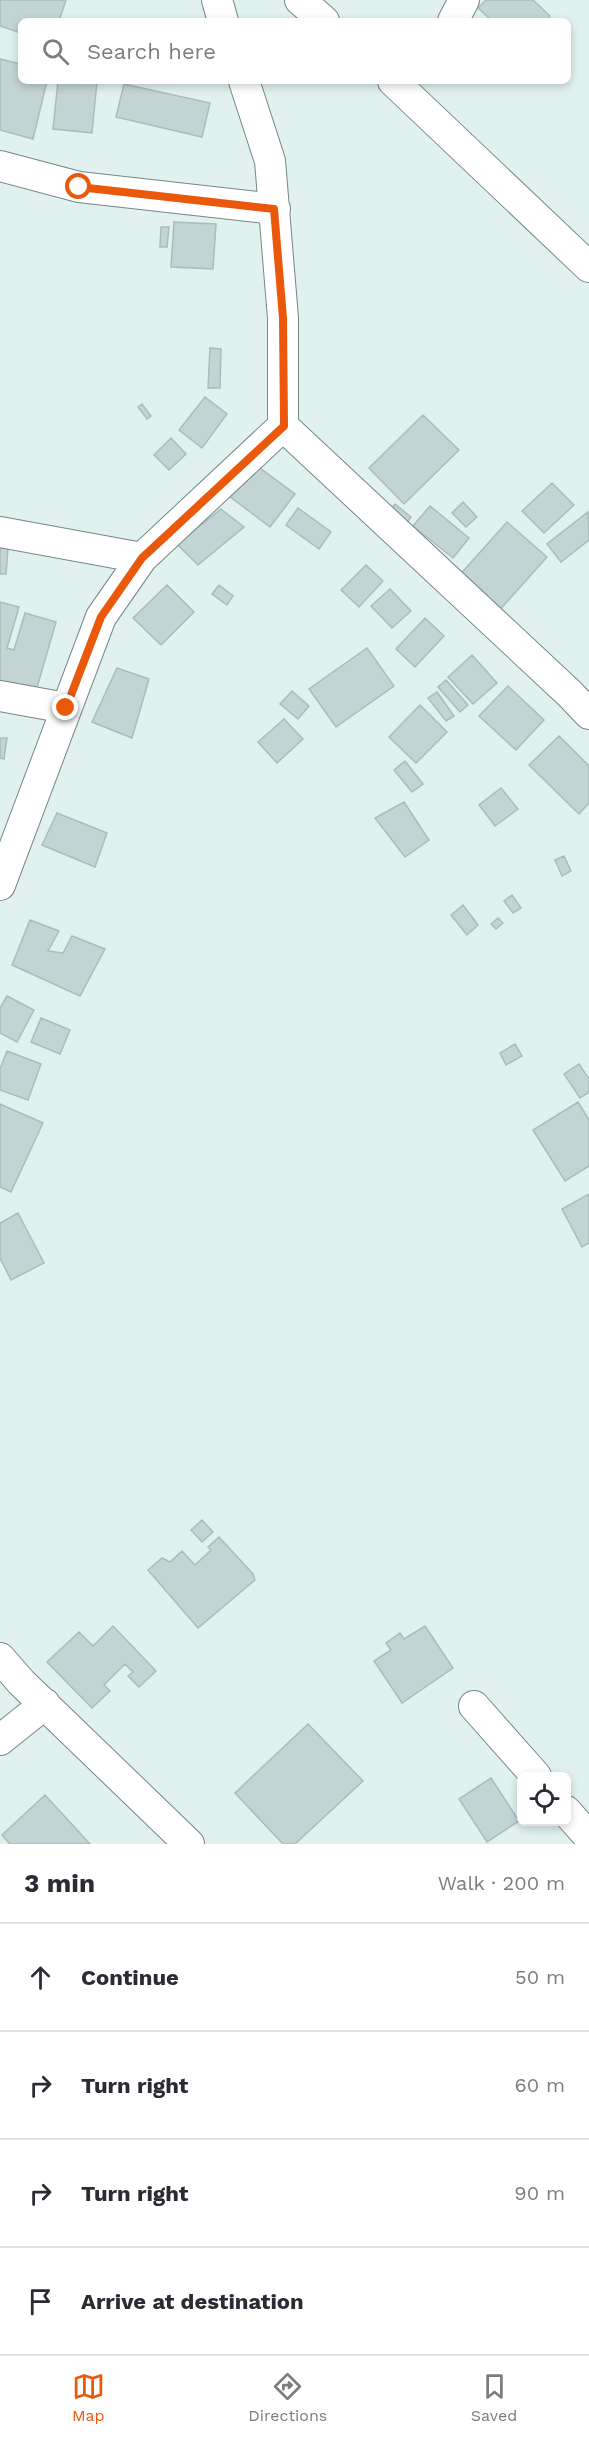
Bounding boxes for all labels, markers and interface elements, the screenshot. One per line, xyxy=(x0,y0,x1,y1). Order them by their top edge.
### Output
search box xyxy=(18,18,571,84)
icon: search xyxy=(39,35,72,68)
text: Search here xyxy=(87,39,216,64)
route start xyxy=(65,173,91,199)
route end xyxy=(52,694,78,720)
map controls xyxy=(517,1772,571,1826)
button: locate xyxy=(517,1772,571,1826)
text: 3 min xyxy=(24,1868,95,1898)
text: Walk · 200 m xyxy=(438,1871,565,1895)
icon: ahead xyxy=(24,1961,57,1994)
text: Continue xyxy=(81,1965,179,1990)
text: 50 m xyxy=(515,1965,565,1989)
icon: right xyxy=(24,2069,57,2102)
text: Turn right xyxy=(81,2073,188,2098)
text: 60 m xyxy=(515,2073,565,2097)
icon: right xyxy=(24,2177,57,2210)
text: Turn right xyxy=(81,2181,188,2206)
text: 90 m xyxy=(514,2181,565,2205)
icon: arrive xyxy=(24,2285,57,2318)
text: Arrive at destination xyxy=(81,2289,304,2314)
tab: Map xyxy=(72,2370,105,2425)
tab: Directions xyxy=(248,2370,327,2425)
tab: Saved xyxy=(471,2370,517,2425)

